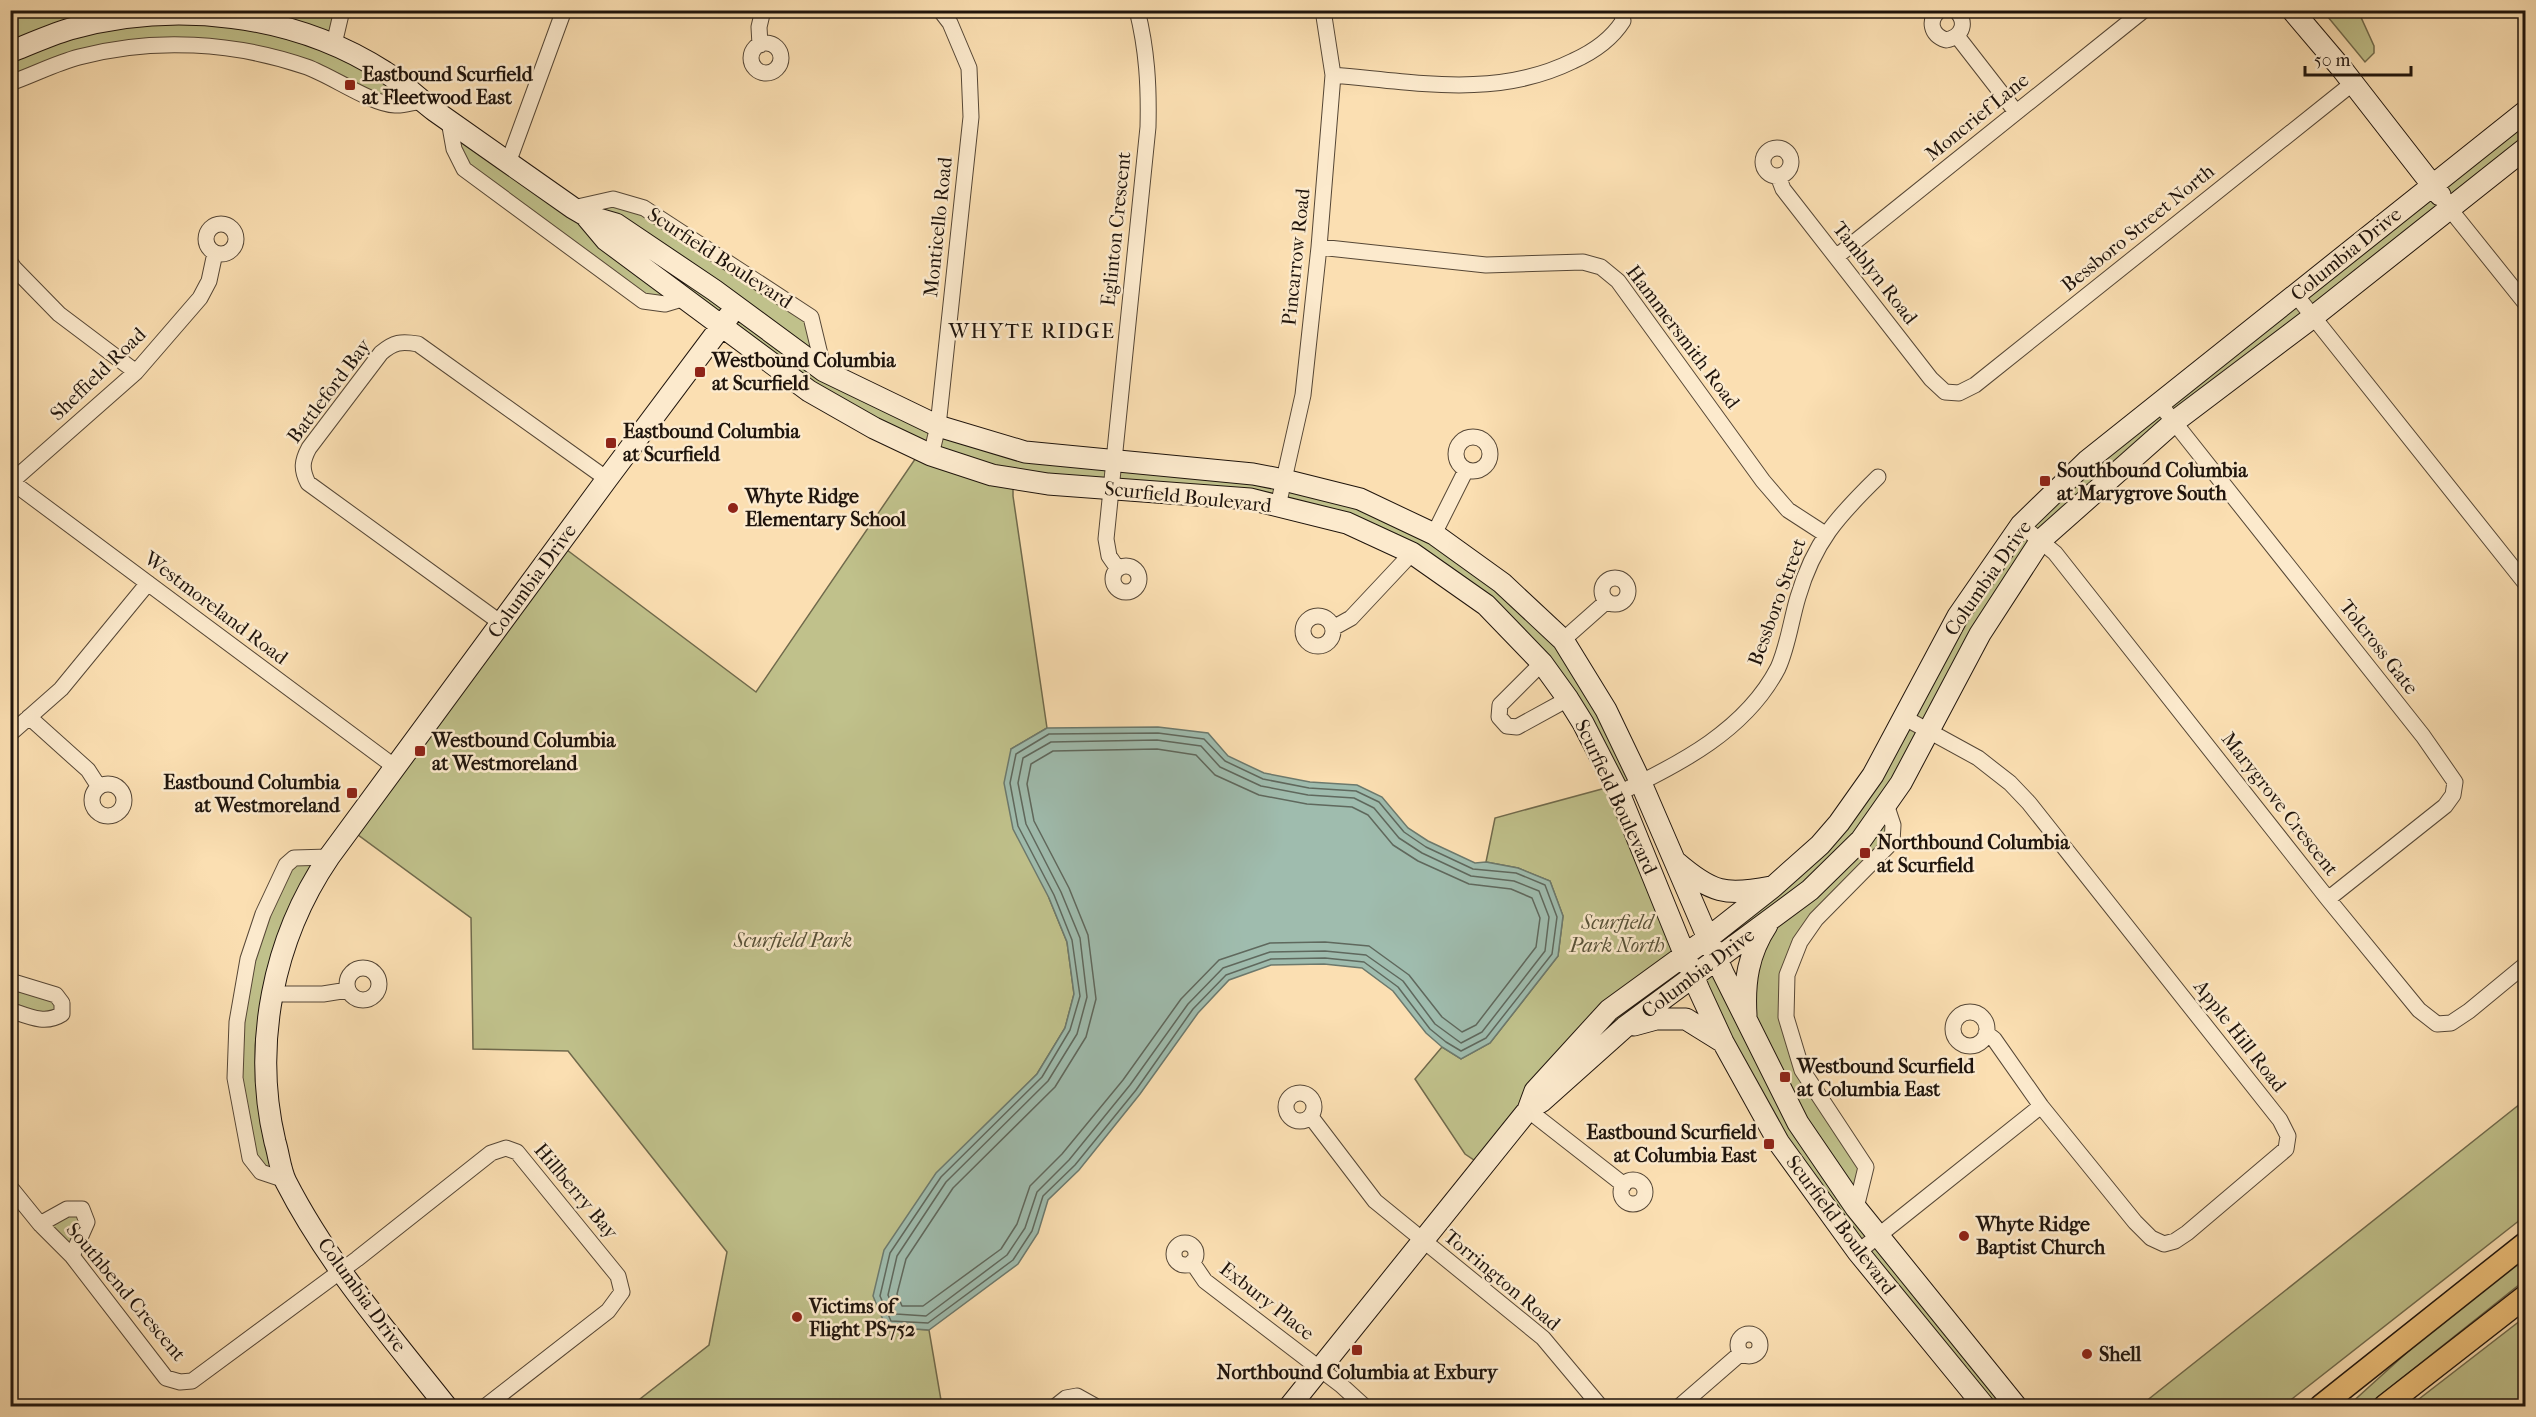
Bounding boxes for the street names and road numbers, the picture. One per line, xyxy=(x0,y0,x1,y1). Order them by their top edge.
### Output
street label: Moncrief Lane xyxy=(1921,68,2033,166)
street label: Eglinton Crescent xyxy=(1096,151,1136,307)
street label: Monticello Road xyxy=(919,155,957,298)
street label: Bessboro Street North xyxy=(2057,159,2220,297)
street label: Pincarrow Road xyxy=(1277,186,1315,327)
street label: Columbia Drive xyxy=(2286,202,2406,306)
street label: Scurfield Boulevard xyxy=(643,203,798,314)
street label: Tamblyn Road xyxy=(1828,217,1923,330)
street label: Hammersmith Road xyxy=(1622,261,1745,414)
street label: Sheffield Road xyxy=(46,322,151,425)
street label: Battleford Bay xyxy=(282,333,376,447)
street label: Scurfield Boulevard xyxy=(1103,477,1274,517)
street label: Columbia Drive xyxy=(1940,516,2036,640)
street label: Columbia Drive xyxy=(483,519,581,643)
street label: Bessboro Street xyxy=(1743,535,1811,669)
street label: Westmoreland Road xyxy=(139,546,293,670)
street label: Tolcross Gate xyxy=(2335,595,2423,699)
street label: Scurfield Boulevard xyxy=(1570,716,1662,879)
street label: Marygrove Crescent xyxy=(2217,728,2343,880)
street label: Columbia Drive xyxy=(1637,923,1759,1023)
street label: Apple Hill Road xyxy=(2189,975,2291,1097)
street label: Hillberry Bay xyxy=(529,1139,623,1244)
street label: Scurfield Boulevard xyxy=(1781,1151,1901,1300)
street label: Southbend Crescent xyxy=(62,1218,190,1366)
street label: Torrington Road xyxy=(1439,1225,1566,1336)
street label: Columbia Drive xyxy=(313,1233,411,1357)
street label: Exbury Place xyxy=(1215,1257,1319,1345)

